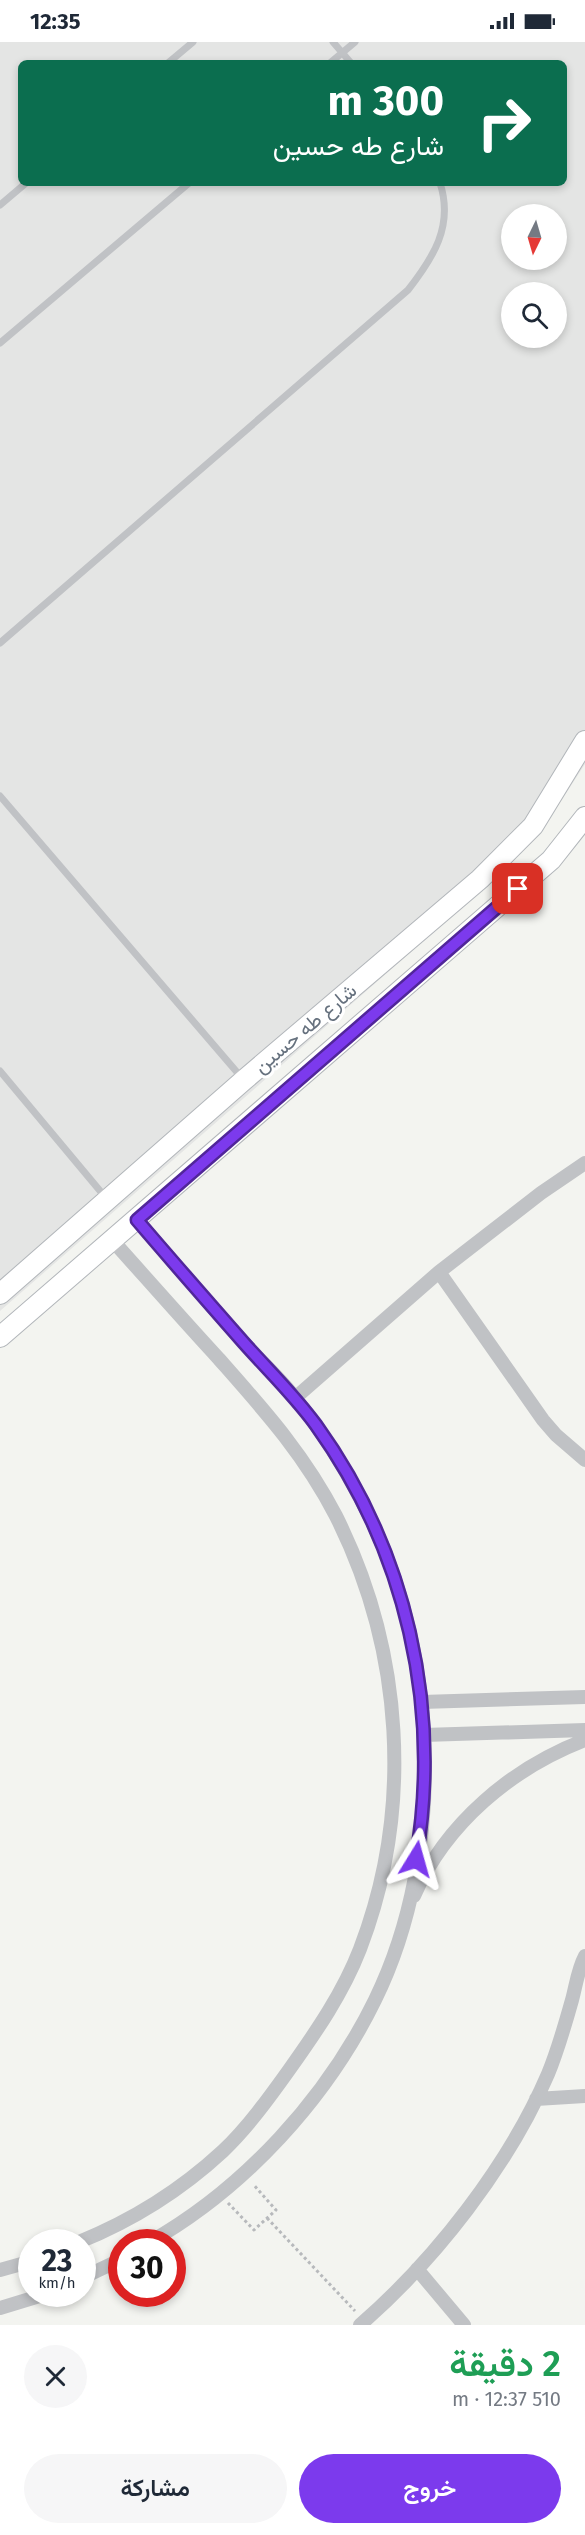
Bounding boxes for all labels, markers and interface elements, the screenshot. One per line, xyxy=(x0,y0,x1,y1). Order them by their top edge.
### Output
text: 12:35 xyxy=(30,8,80,35)
text: 300 m xyxy=(328,76,444,126)
icon: right xyxy=(465,84,543,162)
text: شارع طه حسين xyxy=(273,130,444,162)
north arrow xyxy=(501,204,567,270)
map controls xyxy=(501,204,567,348)
button: search xyxy=(501,282,567,348)
pin xyxy=(492,863,543,914)
icon: arrive xyxy=(501,872,534,905)
street label: شارع طه حسين xyxy=(249,978,363,1080)
position arrow xyxy=(384,1827,448,1891)
speed limit sign: 30 xyxy=(108,2229,186,2307)
text: 23 xyxy=(42,2243,72,2279)
text: km/h xyxy=(38,2274,76,2292)
text: 2 دقيقة xyxy=(449,2342,561,2386)
button: close xyxy=(24,2345,87,2408)
text: 510 m · 12:37 xyxy=(452,2387,561,2411)
button: مشاركة xyxy=(24,2454,287,2523)
button: خروج xyxy=(299,2454,561,2523)

